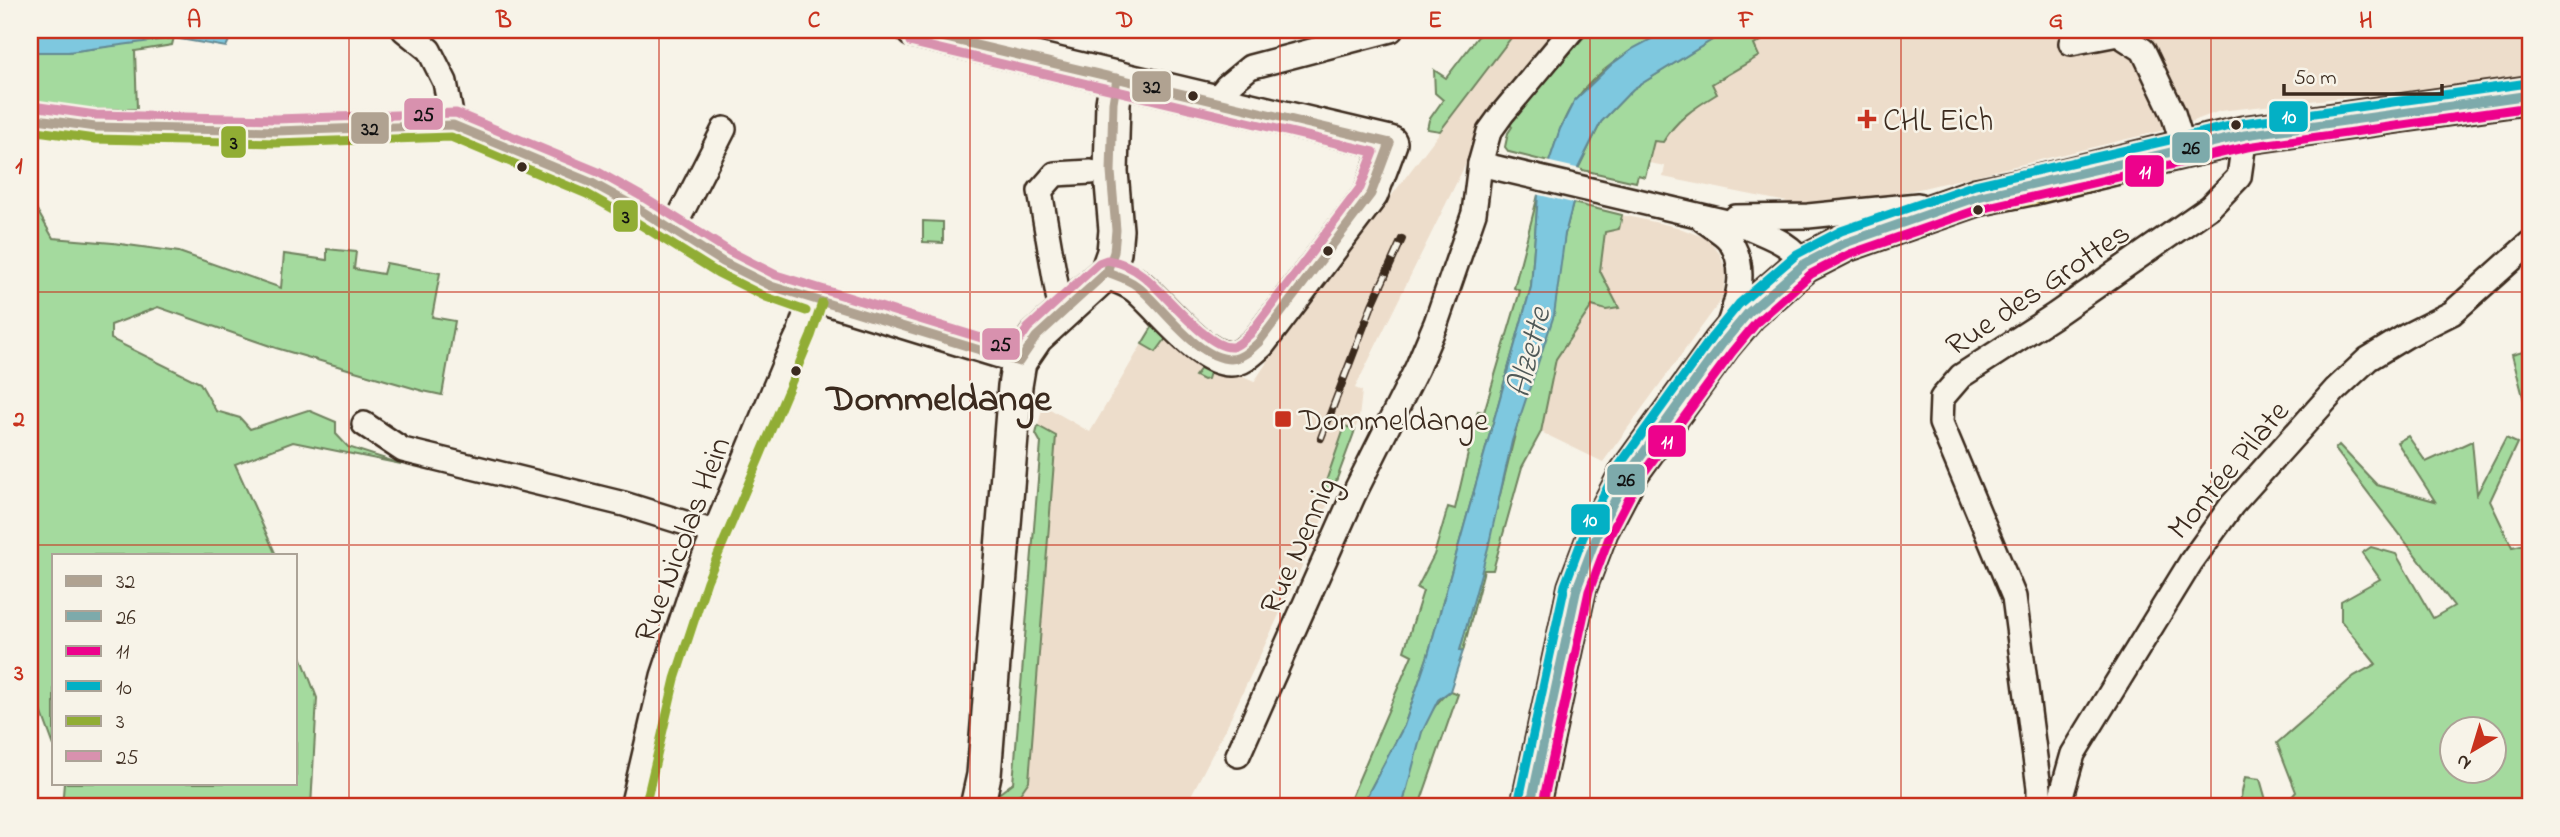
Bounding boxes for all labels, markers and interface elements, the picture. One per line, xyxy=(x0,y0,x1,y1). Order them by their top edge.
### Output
text: A xyxy=(187,5,201,38)
text: B xyxy=(495,5,512,38)
text: C xyxy=(808,5,821,38)
text: D xyxy=(1116,5,1133,38)
text: E xyxy=(1428,5,1442,38)
text: F xyxy=(1738,5,1754,38)
text: G xyxy=(2049,5,2063,38)
text: H xyxy=(2359,5,2373,38)
scale bar xyxy=(2284,52,2441,96)
text: 50 m xyxy=(2294,64,2337,94)
line badge: 32 xyxy=(1131,70,1172,103)
text: 32 xyxy=(1142,75,1161,102)
unlabelled marker xyxy=(1186,89,1200,103)
line badge: 25 xyxy=(403,97,444,131)
place label: CHL Eich xyxy=(1883,99,1994,146)
line badge: 10 xyxy=(2268,100,2309,133)
text: 25 xyxy=(413,103,434,130)
text: 10 xyxy=(2282,105,2297,132)
marker: CHL Eich xyxy=(1857,109,1877,129)
line badge: 32 xyxy=(350,111,390,145)
text: 32 xyxy=(360,117,379,144)
unlabelled marker xyxy=(2229,118,2243,132)
line badge: 3 xyxy=(220,125,247,159)
text: 3 xyxy=(229,131,238,158)
line badge: 26 xyxy=(2171,131,2211,164)
text: 26 xyxy=(2181,136,2201,163)
text: 1 xyxy=(15,151,23,184)
line badge: 11 xyxy=(2124,154,2165,188)
unlabelled marker xyxy=(515,160,529,174)
text: 11 xyxy=(2139,160,2151,187)
line badge: 3 xyxy=(612,199,639,233)
unlabelled marker xyxy=(1971,203,1985,217)
text: 3 xyxy=(621,205,630,232)
street label: Rue des Grottes xyxy=(1937,212,2141,370)
unlabelled marker xyxy=(1321,244,1335,258)
water label: Alzette xyxy=(1497,302,1566,403)
line badge: 25 xyxy=(981,327,1021,361)
text: 25 xyxy=(990,333,1011,360)
unlabelled marker xyxy=(789,364,803,378)
district label: Dommeldange xyxy=(825,373,1052,429)
street label: Montée Pilate xyxy=(2157,391,2303,551)
place label: Dommeldange xyxy=(1298,399,1489,446)
text: 2 xyxy=(12,404,25,437)
marker: Dommeldange xyxy=(1273,409,1293,429)
line badge: 11 xyxy=(1647,424,1687,458)
text: 11 xyxy=(1661,430,1673,457)
street label: Rue Nicolas Hein xyxy=(623,431,745,650)
line badge: 26 xyxy=(1606,463,1646,496)
text: 26 xyxy=(1616,468,1636,495)
street label: Rue Nennig xyxy=(1249,470,1351,623)
line badge: 10 xyxy=(1570,503,1611,536)
text: 10 xyxy=(1583,508,1598,535)
legend xyxy=(52,554,298,784)
text: 32 xyxy=(116,568,135,598)
text: 26 xyxy=(116,604,136,634)
text: 11 xyxy=(116,638,130,668)
text: 3 xyxy=(13,658,24,691)
text: 10 xyxy=(116,674,132,704)
text: 3 xyxy=(116,708,125,738)
north arrow xyxy=(2438,714,2508,784)
text: 25 xyxy=(116,744,138,774)
text: N xyxy=(2451,747,2477,776)

